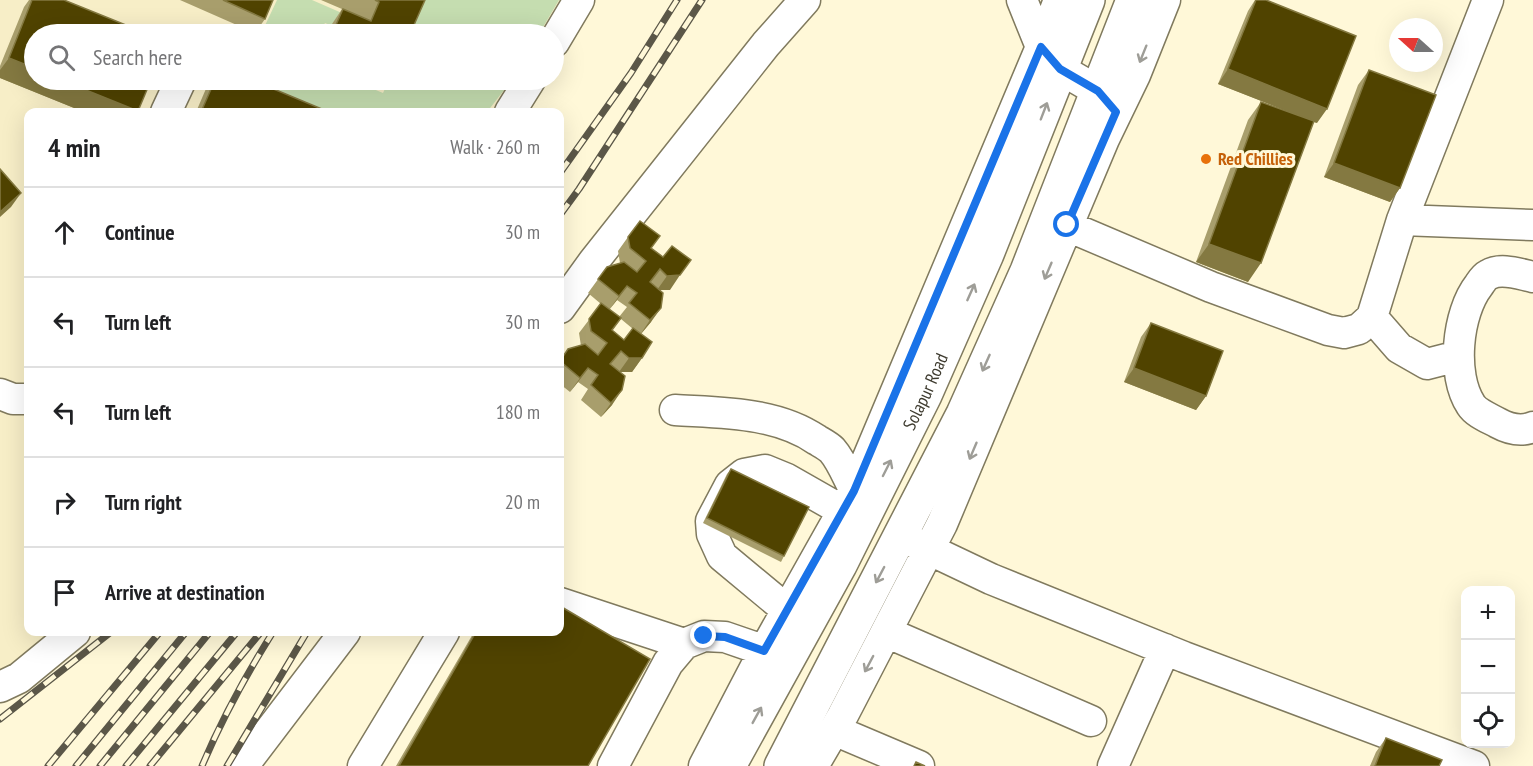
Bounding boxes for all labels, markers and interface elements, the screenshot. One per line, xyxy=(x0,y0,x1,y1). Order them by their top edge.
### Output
north arrow xyxy=(1389,18,1443,72)
search box xyxy=(24,24,564,90)
icon: search xyxy=(45,41,78,74)
text: Search here xyxy=(93,43,182,71)
one-way arrow xyxy=(1137,45,1148,63)
one-way arrow xyxy=(1039,102,1050,121)
text: 4 min xyxy=(48,131,101,164)
text: Walk · 260 m xyxy=(450,134,540,160)
place label: Red Chillies xyxy=(1218,147,1293,170)
marker: Red Chillies xyxy=(1199,152,1213,166)
route start xyxy=(1053,211,1079,237)
icon: ahead xyxy=(48,216,81,249)
text: Continue xyxy=(105,218,175,246)
text: 30 m xyxy=(505,219,540,245)
one-way arrow xyxy=(1042,262,1053,280)
one-way arrow xyxy=(965,283,977,301)
icon: left xyxy=(48,306,81,339)
text: Turn left xyxy=(105,308,171,336)
text: 30 m xyxy=(505,309,540,335)
street label: Solapur Road xyxy=(897,350,953,434)
one-way arrow xyxy=(979,354,991,372)
icon: left xyxy=(48,396,81,429)
text: Turn left xyxy=(105,398,171,426)
text: 180 m xyxy=(496,399,540,425)
one-way arrow xyxy=(967,442,978,460)
one-way arrow xyxy=(882,459,894,477)
icon: right xyxy=(48,486,81,519)
text: Turn right xyxy=(105,488,182,516)
text: 20 m xyxy=(505,489,540,515)
one-way arrow xyxy=(874,566,885,584)
icon: arrive xyxy=(48,576,81,609)
text: Arrive at destination xyxy=(105,578,265,606)
map controls xyxy=(1461,586,1515,748)
button: + xyxy=(1461,586,1515,640)
route end xyxy=(690,622,716,648)
button: − xyxy=(1461,640,1515,694)
one-way arrow xyxy=(863,655,874,673)
button: locate xyxy=(1461,694,1515,748)
one-way arrow xyxy=(751,707,763,724)

